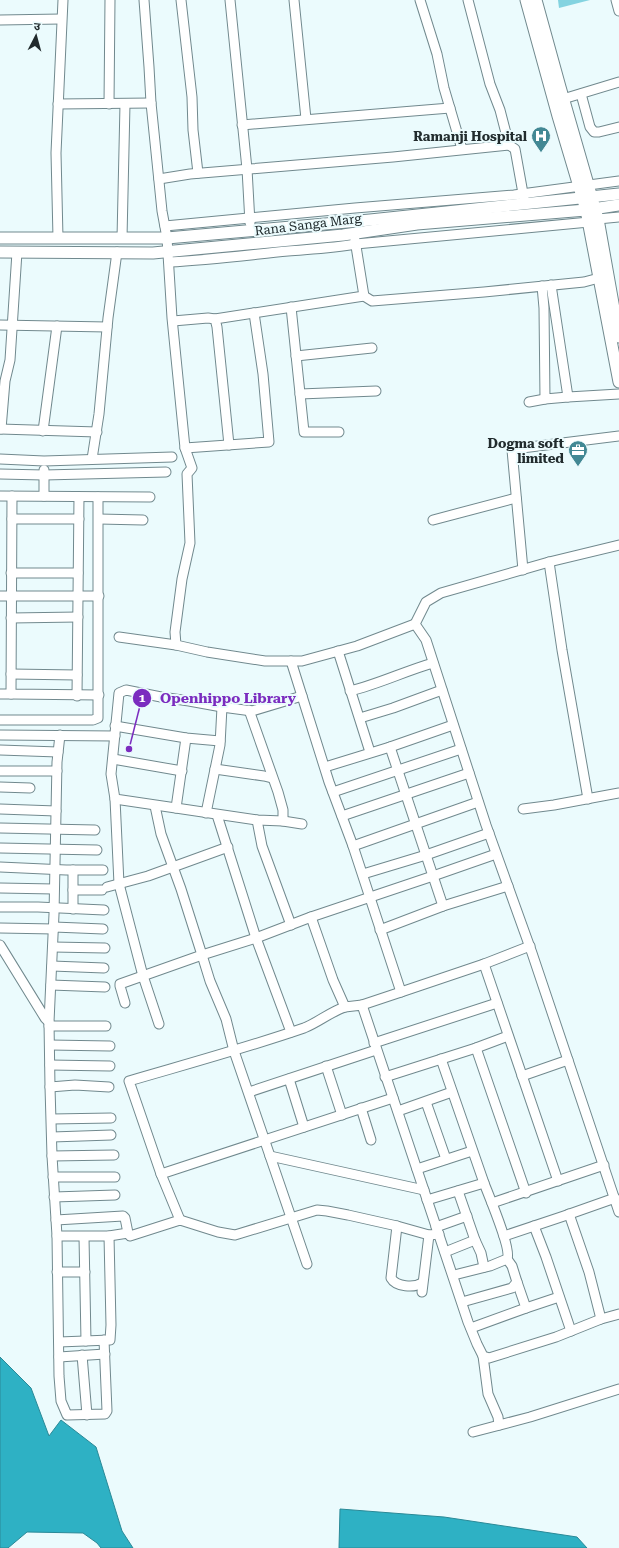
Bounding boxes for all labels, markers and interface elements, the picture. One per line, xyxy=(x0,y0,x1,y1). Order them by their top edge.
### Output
north arrow xyxy=(16,16,56,56)
text: उ xyxy=(33,20,41,33)
hospital icon: Ramanji Hospital xyxy=(530,125,552,153)
place label: Ramanji Hospital xyxy=(413,129,528,144)
street label: Rana Sanga Marg xyxy=(254,210,363,238)
place label: Dogma soft limited xyxy=(488,436,565,466)
office icon: Dogma soft limited xyxy=(567,439,589,467)
callout: Openhippo Library xyxy=(132,685,304,711)
text: Openhippo Library xyxy=(160,690,297,706)
text: 1 xyxy=(139,691,146,705)

